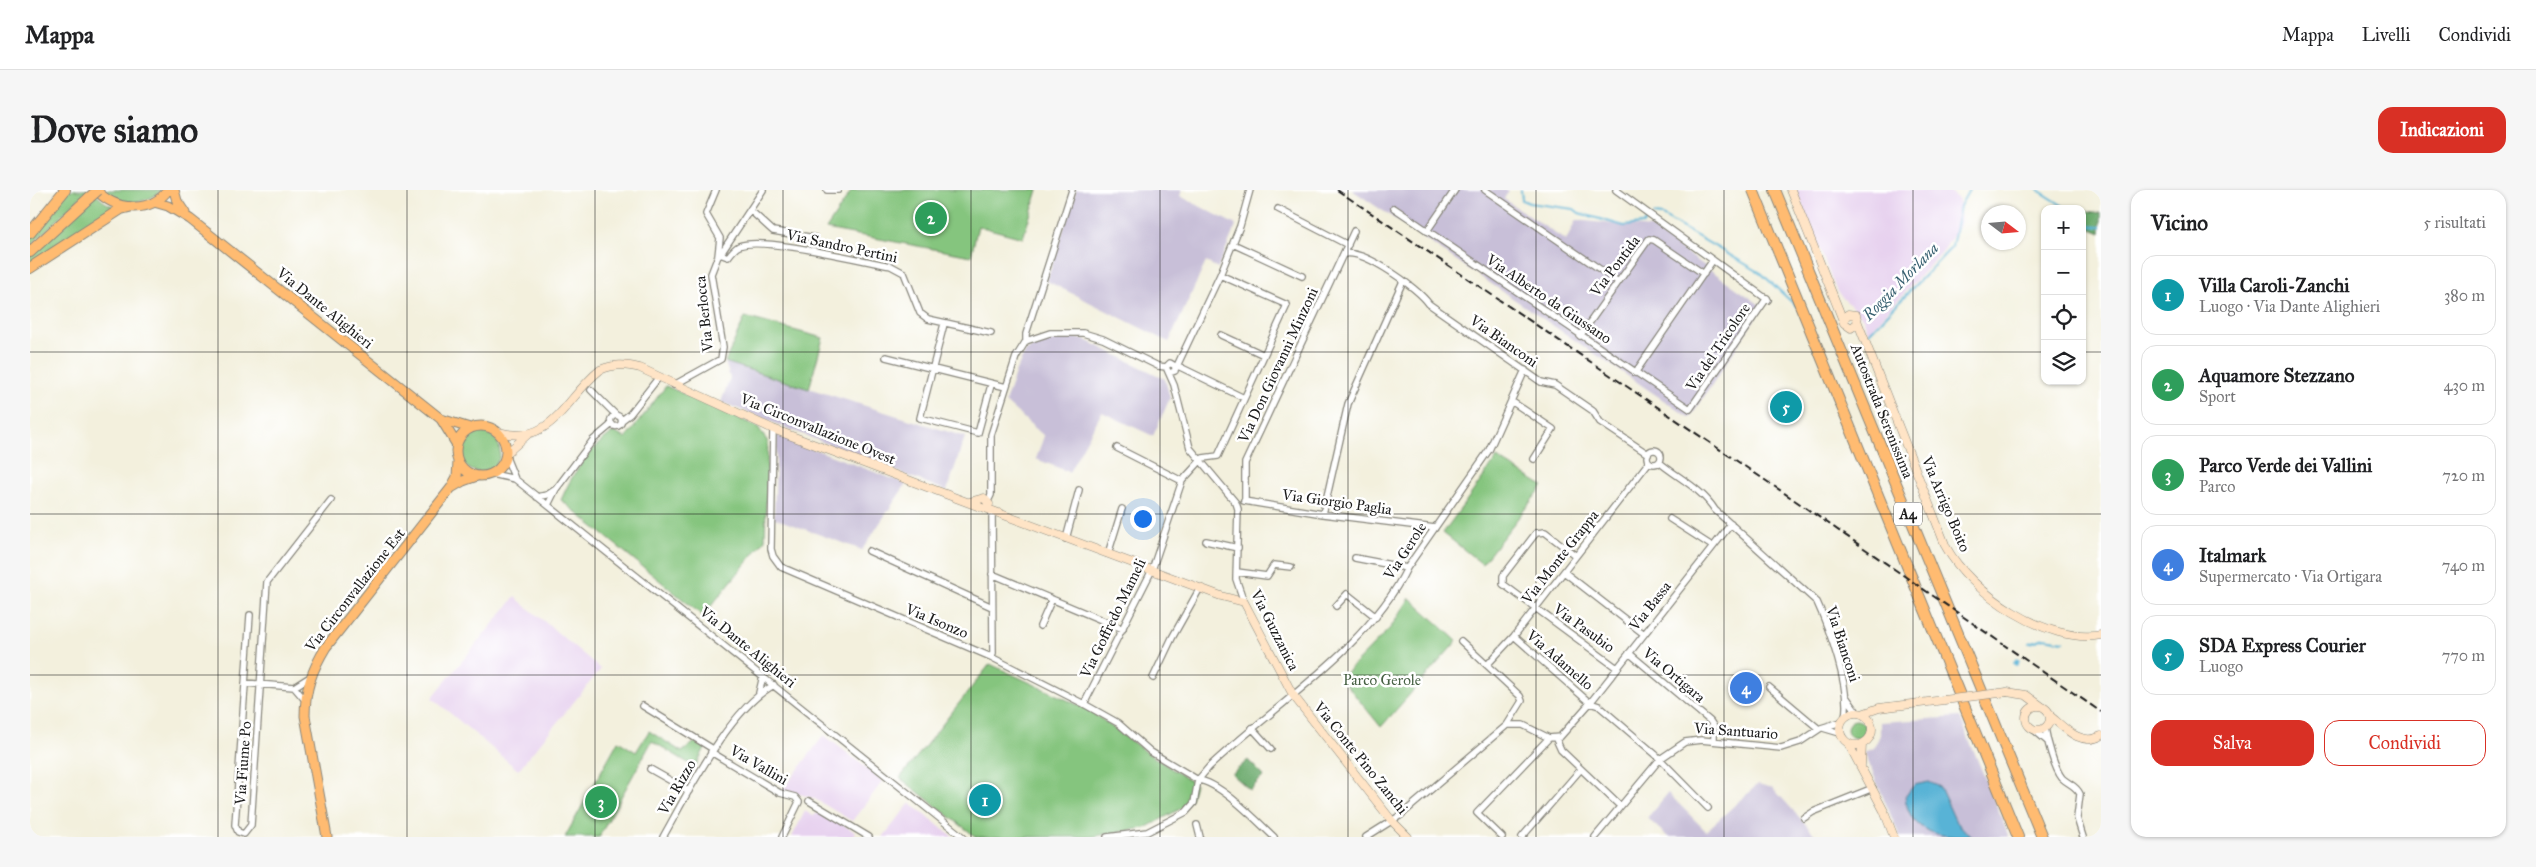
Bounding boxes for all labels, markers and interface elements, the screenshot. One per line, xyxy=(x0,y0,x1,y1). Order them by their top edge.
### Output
text: Mappa xyxy=(25,20,94,50)
text: Mappa xyxy=(2282,24,2334,46)
text: Livelli xyxy=(2362,24,2410,46)
text: Condividi xyxy=(2438,24,2511,46)
button: Indicazioni xyxy=(2378,107,2506,153)
text: Dove siamo xyxy=(30,109,198,152)
pin: 2 xyxy=(915,199,947,237)
north arrow xyxy=(1981,205,2026,250)
map controls xyxy=(2041,205,2086,385)
button: + xyxy=(2041,205,2086,250)
text: Vicino xyxy=(2151,210,2208,236)
text: 5 risultati xyxy=(2424,213,2486,232)
street label: Via Sandro Pertini xyxy=(784,225,899,267)
street label: Via Pontida xyxy=(1586,232,1644,301)
water label: Roggia Morlana xyxy=(1858,238,1942,325)
street label: Via Alberto da Giussano xyxy=(1482,250,1615,348)
button: − xyxy=(2041,250,2086,295)
street label: Via Dante Alighieri xyxy=(272,263,377,352)
street label: Via Berlocca xyxy=(691,274,717,354)
text: Villa Caroli-Zanchi xyxy=(2199,274,2350,297)
street label: Via Don Giovanni Minzoni xyxy=(1234,285,1322,446)
text: 1 xyxy=(2165,286,2171,305)
text: 380 m xyxy=(2444,286,2485,305)
button: locate xyxy=(2041,295,2086,340)
text: Luogo · Via Dante Alighieri xyxy=(2199,297,2380,316)
street label: Via del Tricolore xyxy=(1681,300,1754,395)
street label: Via Bianconi xyxy=(1466,310,1541,371)
street label: Autostrada Serenissima xyxy=(1846,340,1917,482)
button: layers xyxy=(2041,340,2086,385)
text: Aquamore Stezzano xyxy=(2199,364,2355,387)
text: 2 xyxy=(2164,376,2172,395)
text: 430 m xyxy=(2443,376,2485,395)
text: Sport xyxy=(2199,387,2236,406)
pin: 5 xyxy=(1770,388,1802,426)
street label: Via Circonvallazione Ovest xyxy=(737,389,899,469)
street label: Via Arrigo Boito xyxy=(1917,453,1974,555)
text: Parco Verde dei Vallini xyxy=(2199,454,2372,477)
text: 3 xyxy=(2165,466,2171,485)
text: 720 m xyxy=(2442,466,2485,485)
text: Parco xyxy=(2199,477,2236,496)
street label: Via Giorgio Paglia xyxy=(1280,485,1394,519)
road number: A4 xyxy=(1894,502,1922,526)
your location xyxy=(1130,506,1156,532)
street label: Via Monte Grappa xyxy=(1517,506,1603,608)
street label: Via Gerole xyxy=(1379,519,1430,584)
street label: Via Circonvallazione Est xyxy=(301,524,409,656)
text: Italmark xyxy=(2199,544,2266,567)
street label: Via Goffredo Mameli xyxy=(1076,555,1150,682)
text: 4 xyxy=(2164,556,2172,575)
text: 740 m xyxy=(2442,556,2485,575)
text: Supermercato · Via Ortigara xyxy=(2199,567,2382,586)
street label: Via Bassa xyxy=(1625,577,1675,635)
street label: Via Guzzanica xyxy=(1247,586,1303,674)
street label: Via Isonzo xyxy=(902,599,971,642)
street label: Via Pasubio xyxy=(1549,599,1618,656)
street label: Via Dante Alighieri xyxy=(695,602,800,691)
street label: Via Bianconi xyxy=(1822,603,1864,684)
street label: Via Adamello xyxy=(1522,625,1597,694)
text: SDA Express Courier xyxy=(2199,634,2366,657)
street label: Via Ortigara xyxy=(1638,643,1709,707)
text: 5 xyxy=(2164,646,2172,665)
text: 770 m xyxy=(2442,646,2485,665)
text: Luogo xyxy=(2199,657,2243,676)
pin: 4 xyxy=(1730,669,1762,707)
park label: Parco Gerole xyxy=(1343,671,1421,689)
street label: Via Conte Pino Zanchi xyxy=(1310,697,1412,818)
street label: Via Santuario xyxy=(1692,719,1779,743)
street label: Via Fiume Po xyxy=(231,720,255,806)
button: Salva xyxy=(2151,720,2314,766)
button: Condividi xyxy=(2324,720,2486,766)
street label: Via Vallini xyxy=(726,741,791,789)
street label: Via Rizzo xyxy=(654,756,700,818)
pin: 1 xyxy=(969,781,1001,819)
pin: 3 xyxy=(585,783,617,821)

